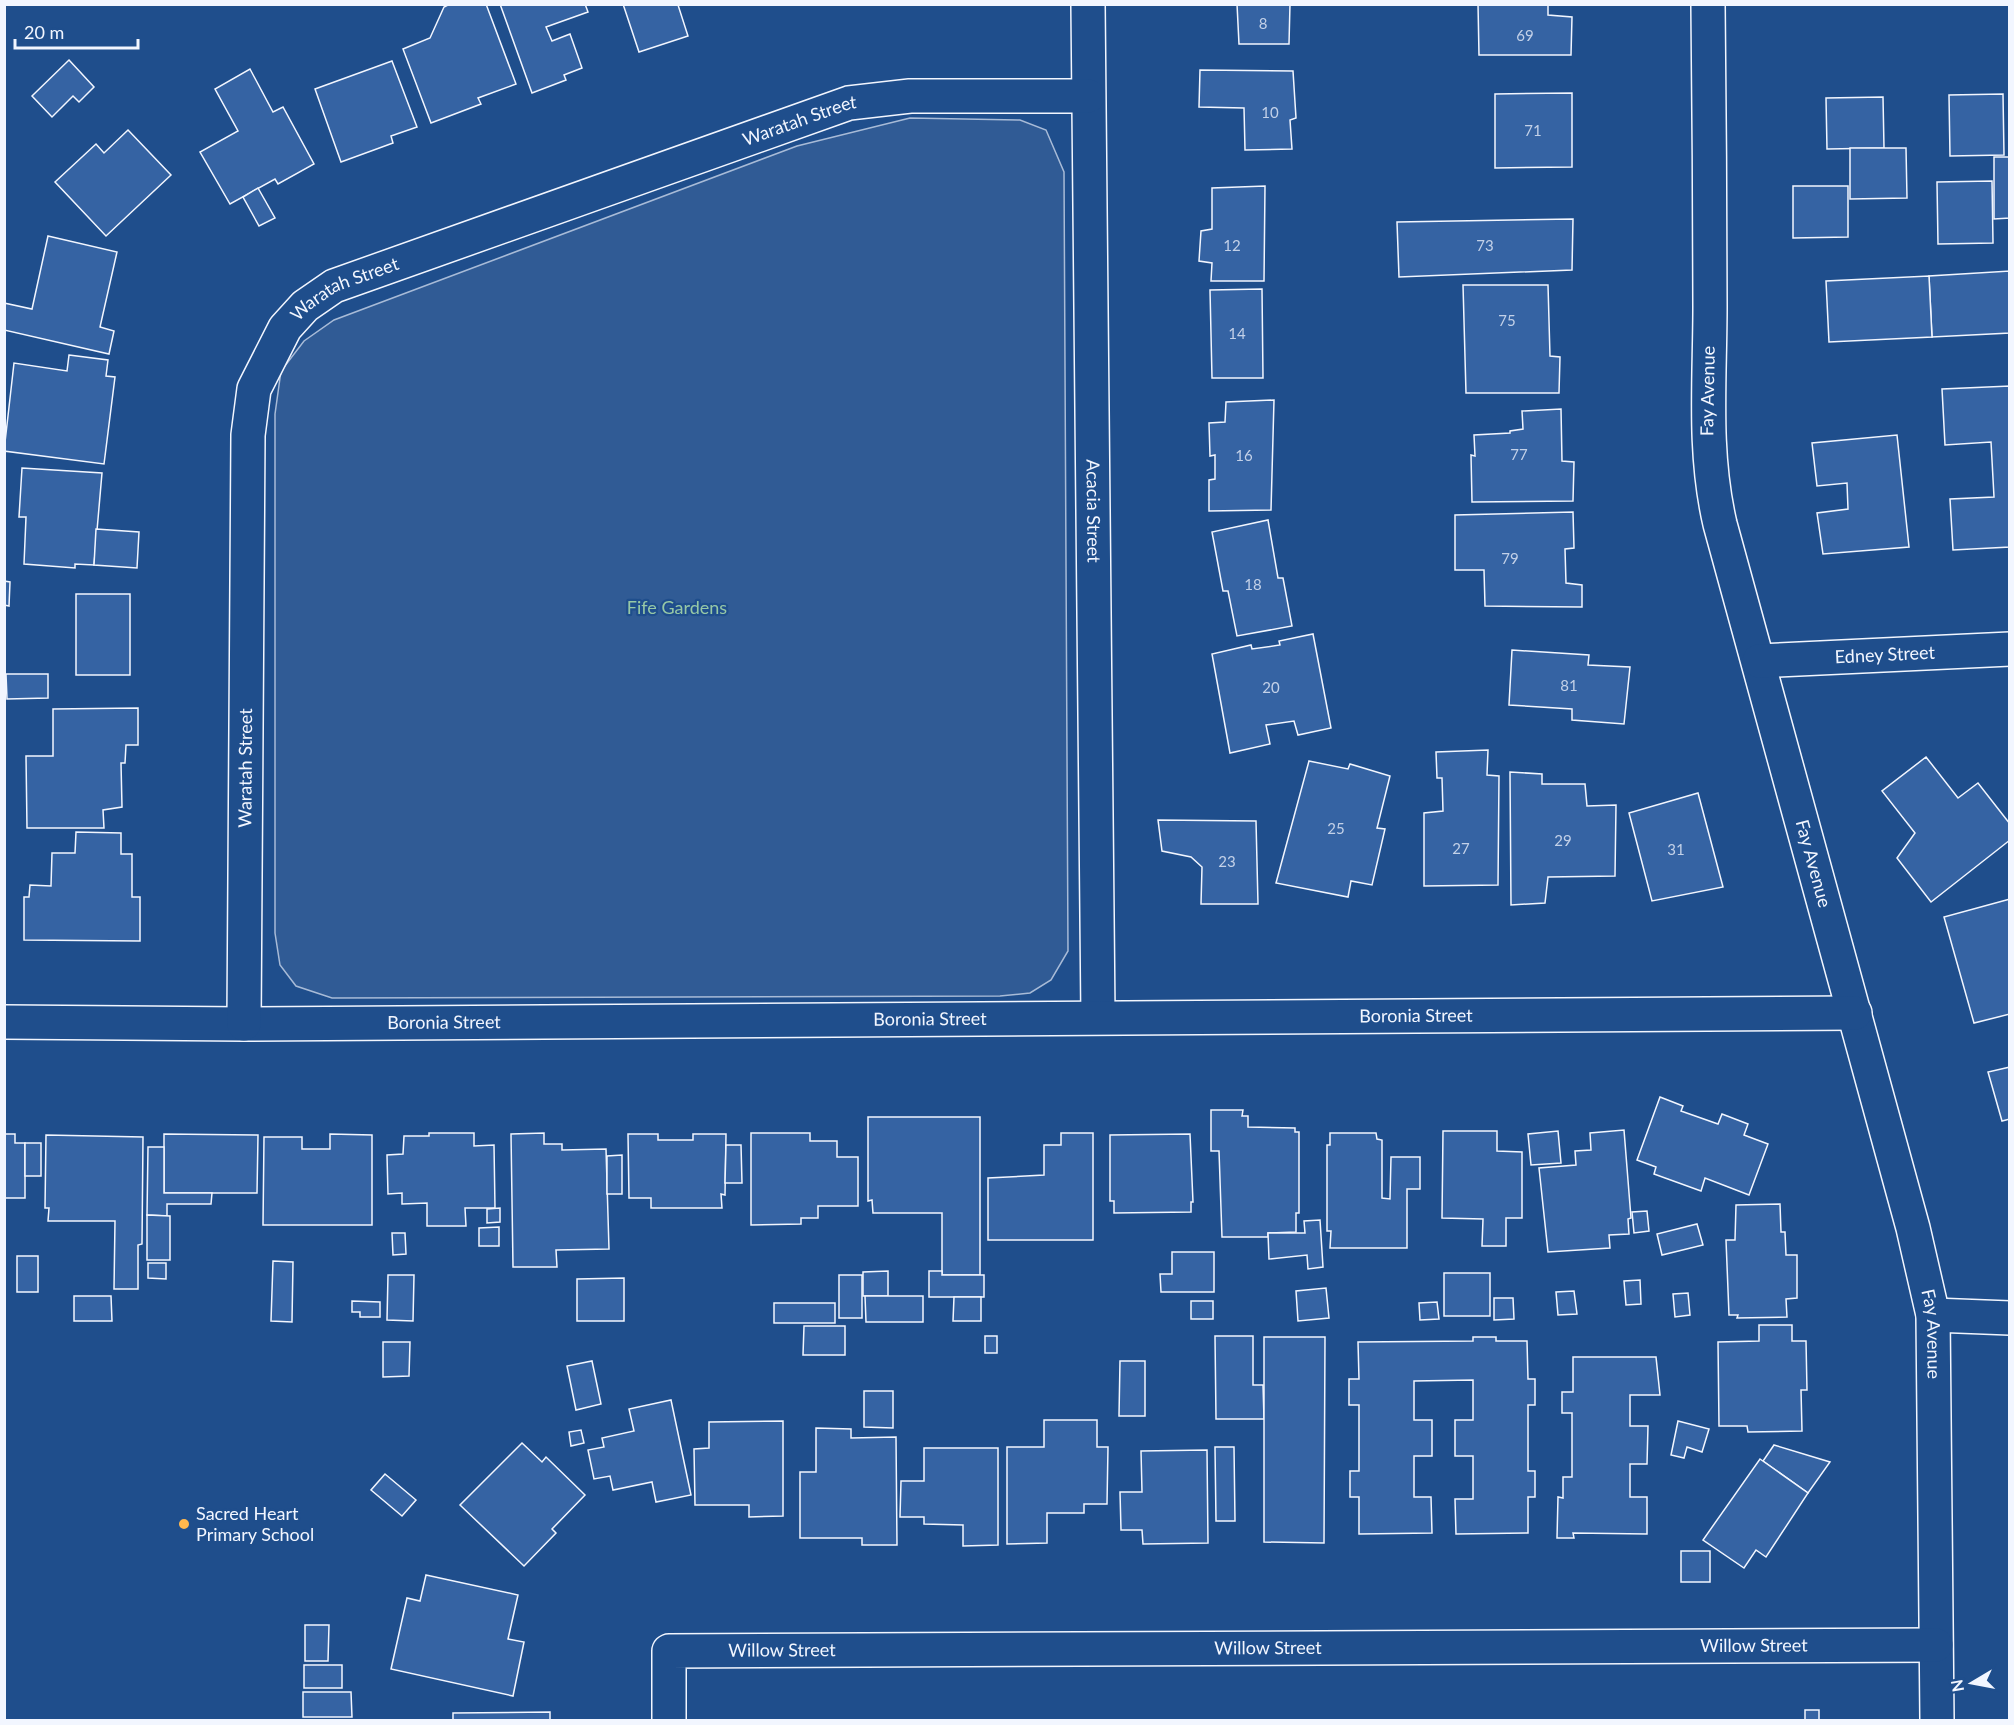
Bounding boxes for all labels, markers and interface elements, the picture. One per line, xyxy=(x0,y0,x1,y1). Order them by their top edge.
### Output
scale bar xyxy=(15,12,138,50)
house number: 8 xyxy=(1259,14,1267,32)
text: 20 m xyxy=(24,21,64,43)
house number: 69 xyxy=(1516,26,1534,44)
street label: Waratah Street xyxy=(739,90,858,150)
house number: 10 xyxy=(1261,103,1279,121)
house number: 71 xyxy=(1524,121,1542,139)
house number: 12 xyxy=(1223,236,1241,254)
house number: 73 xyxy=(1476,236,1494,254)
street label: Waratah Street xyxy=(285,252,402,325)
house number: 75 xyxy=(1498,311,1516,329)
house number: 14 xyxy=(1228,324,1246,342)
street label: Fay Avenue xyxy=(1695,346,1719,436)
house number: 77 xyxy=(1510,445,1528,463)
house number: 16 xyxy=(1235,446,1253,464)
street label: Acacia Street xyxy=(1082,459,1106,563)
house number: 79 xyxy=(1501,549,1519,567)
house number: 18 xyxy=(1244,575,1262,593)
park label: Fife Gardens xyxy=(627,596,727,618)
street label: Edney Street xyxy=(1834,641,1936,667)
house number: 81 xyxy=(1560,676,1578,694)
house number: 20 xyxy=(1262,678,1280,696)
street label: Waratah Street xyxy=(233,708,256,828)
street label: Fay Avenue xyxy=(1792,817,1837,910)
house number: 25 xyxy=(1327,819,1345,837)
house number: 29 xyxy=(1554,831,1572,849)
house number: 27 xyxy=(1452,839,1470,857)
house number: 31 xyxy=(1667,840,1685,858)
house number: 23 xyxy=(1218,852,1236,870)
street label: Boronia Street xyxy=(1359,1004,1473,1026)
street label: Boronia Street xyxy=(873,1007,987,1030)
street label: Boronia Street xyxy=(387,1010,501,1033)
street label: Fay Avenue xyxy=(1917,1287,1946,1379)
place label: Sacred Heart Primary School xyxy=(196,1502,314,1545)
marker: Sacred Heart Primary School xyxy=(177,1517,191,1531)
street label: Willow Street xyxy=(1700,1634,1808,1656)
street label: Willow Street xyxy=(1214,1636,1322,1658)
street label: Willow Street xyxy=(728,1638,836,1661)
north arrow xyxy=(1942,1653,2002,1713)
text: N xyxy=(1946,1678,1967,1693)

